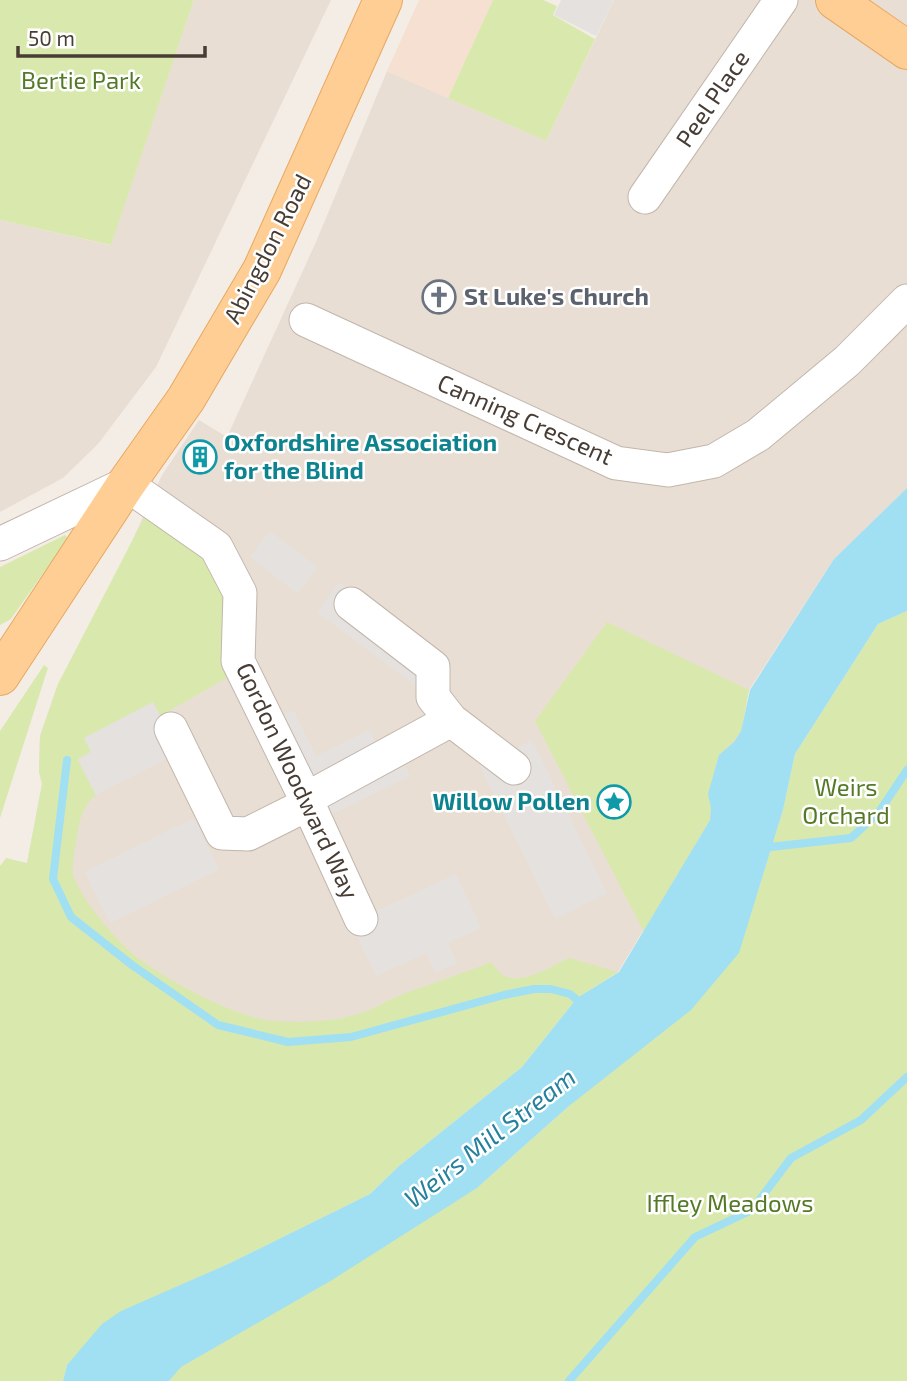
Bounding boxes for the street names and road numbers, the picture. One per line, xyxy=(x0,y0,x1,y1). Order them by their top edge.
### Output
street label: Peel Place xyxy=(669,44,755,152)
street label: Abingdon Road xyxy=(217,169,317,328)
street label: Canning Crescent xyxy=(433,367,618,470)
street label: Gordon Woodward Way xyxy=(231,658,366,903)

